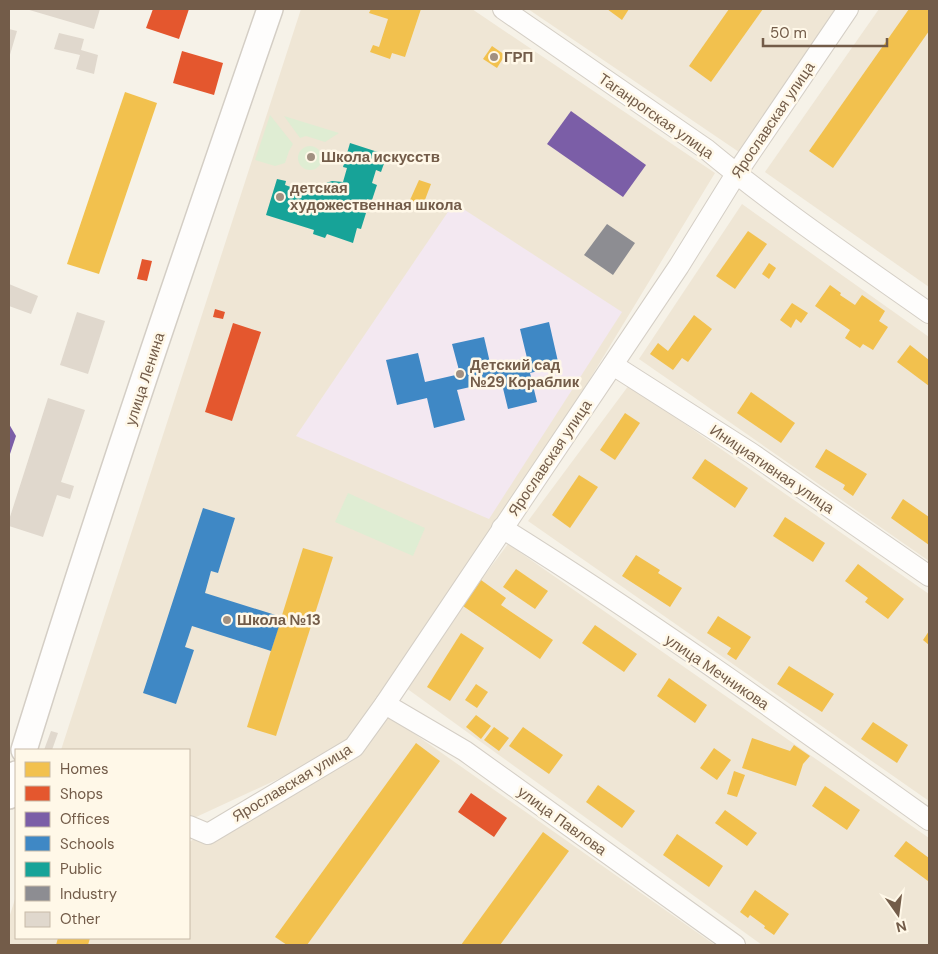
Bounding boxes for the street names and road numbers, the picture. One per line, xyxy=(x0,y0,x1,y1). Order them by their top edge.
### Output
street label: Ярославская улица xyxy=(727,57,820,182)
street label: Таганрогская улица xyxy=(594,69,718,164)
street label: улица Ленина xyxy=(121,329,170,428)
street label: Ярославская улица xyxy=(504,395,597,520)
street label: Инициативная улица xyxy=(706,420,838,518)
street label: улица Мечникова xyxy=(661,630,773,715)
street label: Ярославская улица xyxy=(229,739,356,827)
street label: улица Павлова xyxy=(513,782,611,860)

